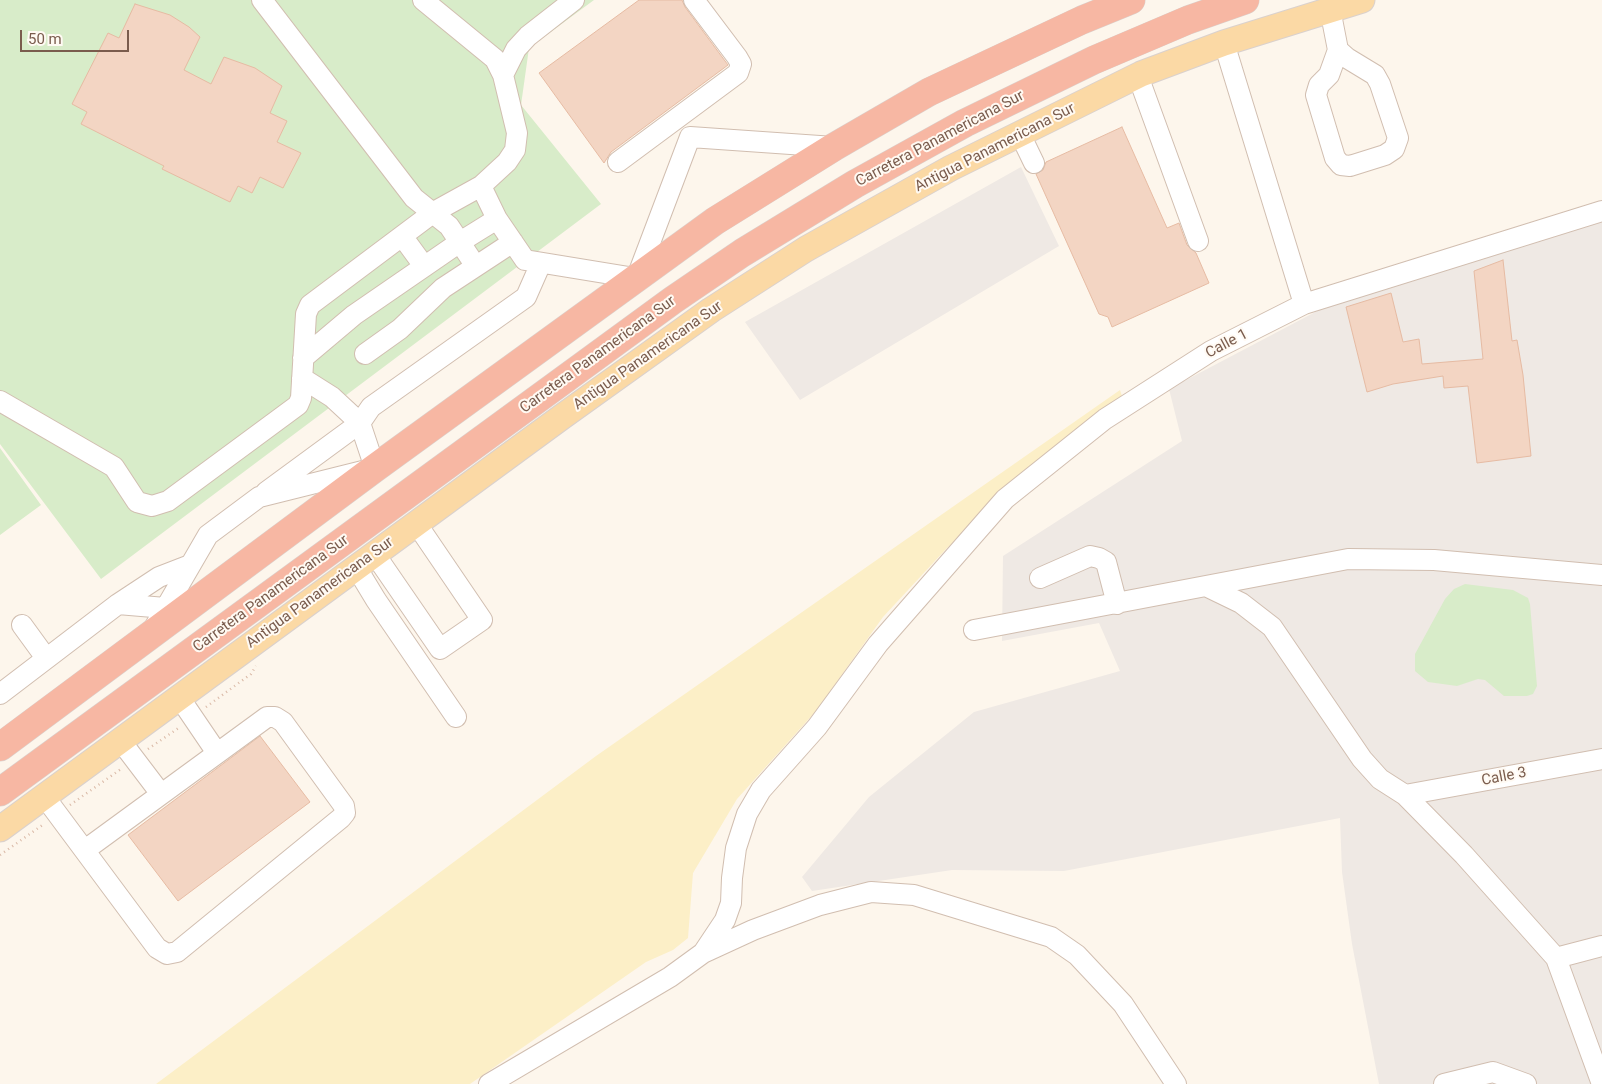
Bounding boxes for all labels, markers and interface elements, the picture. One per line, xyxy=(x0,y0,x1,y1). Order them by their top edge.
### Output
scale bar xyxy=(22,20,131,52)
text: 50 m xyxy=(28,30,62,48)
street label: Carretera Panamericana Sur xyxy=(853,87,1027,191)
street label: Antigua Panamericana Sur xyxy=(912,100,1078,196)
street label: Carretera Panamericana Sur xyxy=(517,293,679,417)
street label: Antigua Panamericana Sur xyxy=(570,298,726,414)
street label: Calle 1 xyxy=(1203,325,1251,363)
street label: Carretera Panamericana Sur xyxy=(190,532,352,656)
street label: Antigua Panamericana Sur xyxy=(243,534,397,652)
street label: Calle 3 xyxy=(1480,764,1528,790)

